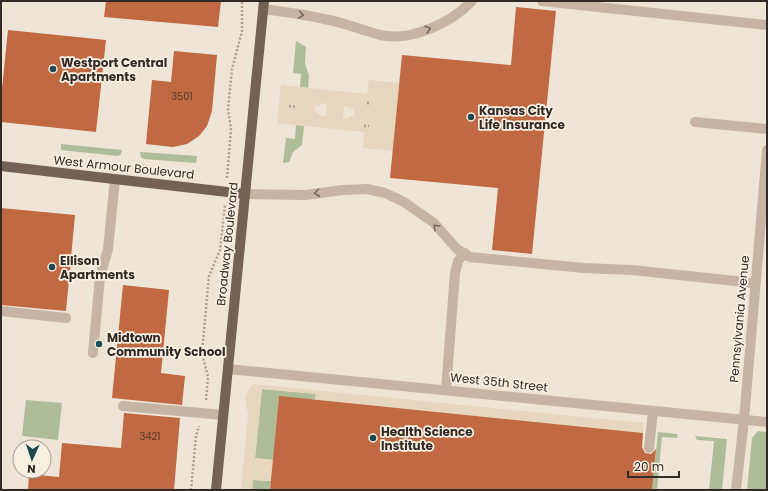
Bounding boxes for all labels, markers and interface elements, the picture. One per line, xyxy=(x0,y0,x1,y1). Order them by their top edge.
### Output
one-way arrow xyxy=(298,10,305,19)
one-way arrow xyxy=(424,25,431,34)
place label: Westport Central Apartments xyxy=(61,54,167,85)
marker: Westport Central Apartments xyxy=(48,64,58,74)
house number: 3501 xyxy=(171,89,193,104)
place label: Kansas City Life Insurance xyxy=(479,102,566,133)
marker: Kansas City Life Insurance xyxy=(466,112,476,122)
street label: West Armour Boulevard xyxy=(53,151,195,183)
street label: Broadway Boulevard xyxy=(212,181,242,307)
one-way arrow xyxy=(314,188,320,197)
one-way arrow xyxy=(433,224,441,231)
place label: Ellison Apartments xyxy=(60,252,135,283)
street label: Pennsylvania Avenue xyxy=(725,255,753,383)
marker: Ellison Apartments xyxy=(47,262,57,272)
place label: Midtown Community School xyxy=(107,329,225,360)
marker: Midtown Community School xyxy=(94,339,104,349)
street label: West 35th Street xyxy=(449,368,549,396)
place label: Health Science Institute xyxy=(381,423,473,454)
house number: 3421 xyxy=(139,429,161,444)
marker: Health Science Institute xyxy=(368,433,378,443)
north arrow xyxy=(12,439,52,479)
scale bar xyxy=(628,453,679,479)
text: 20 m xyxy=(634,458,664,475)
text: N xyxy=(27,461,36,477)

